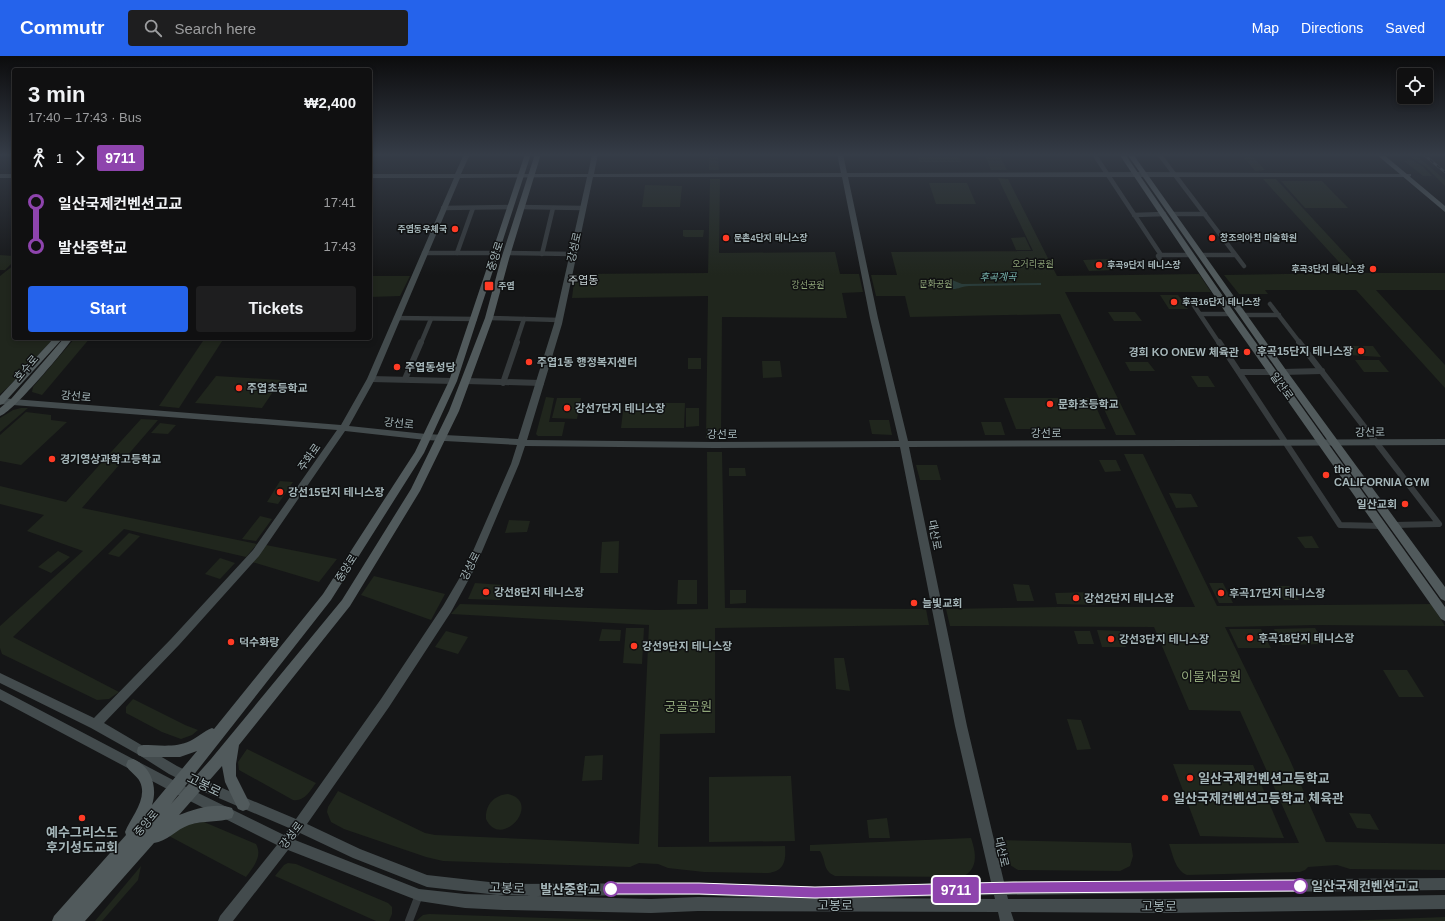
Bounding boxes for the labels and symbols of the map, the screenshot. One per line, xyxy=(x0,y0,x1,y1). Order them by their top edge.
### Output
place label: 주엽동우체국 xyxy=(397,224,448,234)
marker: 주엽동우체국 xyxy=(450,224,460,234)
street label: 강성로 xyxy=(565,231,583,263)
place label: 창조의아침 미술학원 xyxy=(1220,232,1297,243)
marker: 문촌4단지 테니스장 xyxy=(721,233,731,243)
place label: 문촌4단지 테니스장 xyxy=(734,233,808,243)
marker: 창조의아침 미술학원 xyxy=(1207,233,1217,243)
street label: 중앙로 xyxy=(485,240,505,272)
park label: 오거리공원 xyxy=(1012,259,1054,269)
marker: 후곡9단지 테니스장 xyxy=(1094,260,1104,270)
place label: 후곡9단지 테니스장 xyxy=(1107,260,1181,270)
place label: 후곡3단지 테니스장 xyxy=(1291,264,1365,274)
marker: 후곡3단지 테니스장 xyxy=(1368,264,1378,274)
water label: 후곡계곡 xyxy=(980,271,1017,283)
district label: 주엽동 xyxy=(568,274,598,286)
park label: 문화공원 xyxy=(919,279,953,289)
marker: 주엽 xyxy=(483,280,495,292)
park label: 강선공원 xyxy=(791,280,825,290)
place label: 주엽 xyxy=(498,281,515,291)
marker: 후곡16단지 테니스장 xyxy=(1169,297,1179,307)
place label: 후곡16단지 테니스장 xyxy=(1182,297,1261,307)
place label: 후곡15단지 테니스장 xyxy=(1257,345,1353,357)
place label: 경희 KO ONEW 체육관 xyxy=(1129,346,1239,358)
marker: 후곡15단지 테니스장 xyxy=(1356,346,1366,356)
marker: 경희 KO ONEW 체육관 xyxy=(1242,347,1252,357)
street label: 호수로 xyxy=(12,353,40,383)
place label: 주엽1동 행정복지센터 xyxy=(537,356,637,368)
marker: 주엽1동 행정복지센터 xyxy=(524,357,534,367)
place label: 주엽동성당 xyxy=(405,361,456,373)
marker: 주엽동성당 xyxy=(392,362,402,372)
street label: 일산로 xyxy=(1268,370,1296,402)
place label: 주엽초등학교 xyxy=(247,382,308,394)
marker: 주엽초등학교 xyxy=(234,383,244,393)
street label: 강선로 xyxy=(60,389,92,403)
place label: 문화초등학교 xyxy=(1058,398,1119,410)
marker: 문화초등학교 xyxy=(1045,399,1055,409)
place label: 강선7단지 테니스장 xyxy=(575,402,665,414)
marker: 강선7단지 테니스장 xyxy=(562,403,572,413)
street label: 강선로 xyxy=(383,415,415,431)
street label: 강선로 xyxy=(1355,426,1385,438)
street label: 강선로 xyxy=(1031,427,1061,439)
street label: 강선로 xyxy=(707,428,737,440)
street label: 주화로 xyxy=(295,441,323,473)
place label: 경기영상과학고등학교 xyxy=(60,453,161,465)
marker: 경기영상과학고등학교 xyxy=(47,454,57,464)
place label: the CALIFORNIA GYM xyxy=(1334,463,1430,488)
marker: the CALIFORNIA GYM xyxy=(1321,470,1331,480)
place label: 강선15단지 테니스장 xyxy=(288,486,384,498)
marker: 강선15단지 테니스장 xyxy=(275,487,285,497)
place label: 일산교회 xyxy=(1357,498,1397,510)
marker: 일산교회 xyxy=(1400,499,1410,509)
street label: 대산로 xyxy=(926,519,944,551)
street label: 강성로 xyxy=(458,550,482,582)
street label: 중앙로 xyxy=(333,552,359,584)
place label: 강선8단지 테니스장 xyxy=(494,586,584,598)
marker: 강선8단지 테니스장 xyxy=(481,587,491,597)
place label: 후곡17단지 테니스장 xyxy=(1229,587,1325,599)
marker: 후곡17단지 테니스장 xyxy=(1216,588,1226,598)
place label: 강선2단지 테니스장 xyxy=(1084,592,1174,604)
marker: 강선2단지 테니스장 xyxy=(1071,593,1081,603)
place label: 늘빛교회 xyxy=(922,597,962,609)
marker: 늘빛교회 xyxy=(909,598,919,608)
place label: 후곡18단지 테니스장 xyxy=(1258,632,1354,644)
place label: 강선3단지 테니스장 xyxy=(1119,633,1209,645)
marker: 후곡18단지 테니스장 xyxy=(1245,633,1255,643)
marker: 강선3단지 테니스장 xyxy=(1106,634,1116,644)
place label: 덕수화랑 xyxy=(239,636,279,648)
marker: 덕수화랑 xyxy=(226,637,236,647)
place label: 강선9단지 테니스장 xyxy=(642,640,732,652)
marker: 강선9단지 테니스장 xyxy=(629,641,639,651)
park label: 이물재공원 xyxy=(1181,669,1241,684)
park label: 궁골공원 xyxy=(664,699,712,714)
street label: 고봉로 xyxy=(185,770,223,800)
place label: 일산국제컨벤션고등학교 xyxy=(1198,771,1330,786)
marker: 일산국제컨벤션고등학교 xyxy=(1185,773,1195,783)
place label: 일산국제컨벤션고등학교 체육관 xyxy=(1173,791,1344,806)
marker: 일산국제컨벤션고등학교 체육관 xyxy=(1160,793,1170,803)
street label: 중앙로 xyxy=(132,808,160,838)
marker: 예수그리스도 후기성도교회 xyxy=(77,813,87,823)
street label: 강성로 xyxy=(277,819,305,851)
place label: 예수그리스도 후기성도교회 xyxy=(46,825,118,855)
street label: 대산로 xyxy=(993,836,1011,868)
line badge: 9711 xyxy=(928,877,984,903)
marker: 일산국제컨벤션고교 xyxy=(1292,878,1308,894)
place label: 일산국제컨벤션고교 xyxy=(1311,879,1419,894)
street label: 고봉로 xyxy=(489,880,525,896)
marker: 발산중학교 xyxy=(603,881,619,897)
place label: 발산중학교 xyxy=(540,882,600,897)
street label: 고봉로 xyxy=(817,898,853,913)
street label: 고봉로 xyxy=(1141,899,1177,914)

